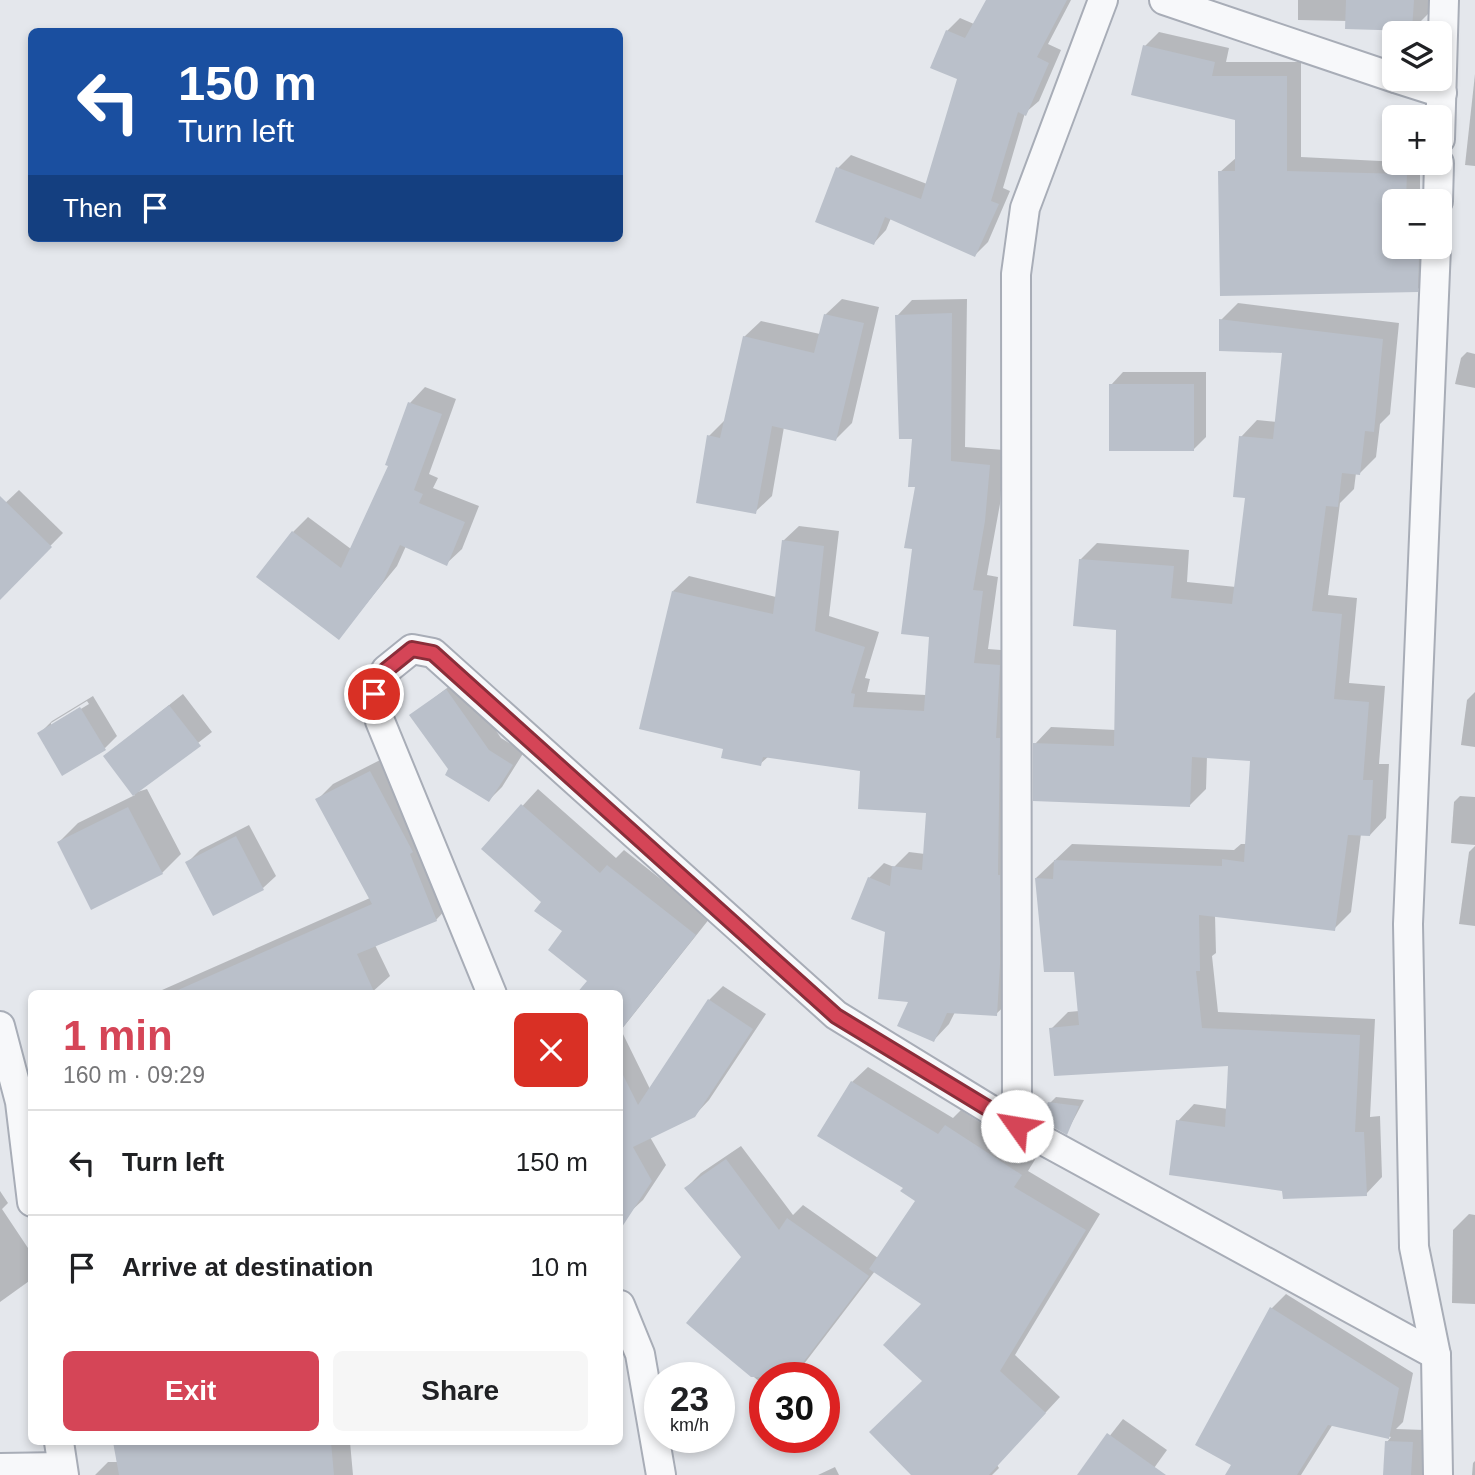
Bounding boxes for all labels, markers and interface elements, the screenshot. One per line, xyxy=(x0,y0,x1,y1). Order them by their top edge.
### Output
map controls xyxy=(1382,21,1452,259)
button: layers xyxy=(1382,21,1452,91)
icon: left xyxy=(63,56,154,147)
text: 150 m xyxy=(178,56,317,110)
button: + xyxy=(1382,105,1452,175)
text: Turn left xyxy=(178,113,294,149)
icon: arrive xyxy=(136,189,174,227)
button: − xyxy=(1382,189,1452,259)
text: Then xyxy=(63,193,122,223)
pin xyxy=(344,664,404,724)
icon: arrive xyxy=(355,675,393,713)
text: 1 min xyxy=(63,1012,173,1059)
button: close xyxy=(514,1013,588,1087)
text: 160 m · 09:29 xyxy=(63,1062,205,1088)
position arrow xyxy=(980,1089,1054,1163)
icon: left xyxy=(63,1144,101,1182)
text: Turn left xyxy=(122,1147,224,1177)
text: 150 m xyxy=(516,1147,588,1177)
icon: arrive xyxy=(63,1249,101,1287)
text: Arrive at destination xyxy=(122,1252,373,1282)
text: 10 m xyxy=(530,1252,588,1282)
button: Exit xyxy=(63,1351,319,1431)
button: Share xyxy=(333,1351,588,1431)
speed limit sign: 30 xyxy=(749,1362,840,1453)
text: 23 xyxy=(670,1379,709,1418)
text: km/h xyxy=(670,1415,709,1435)

